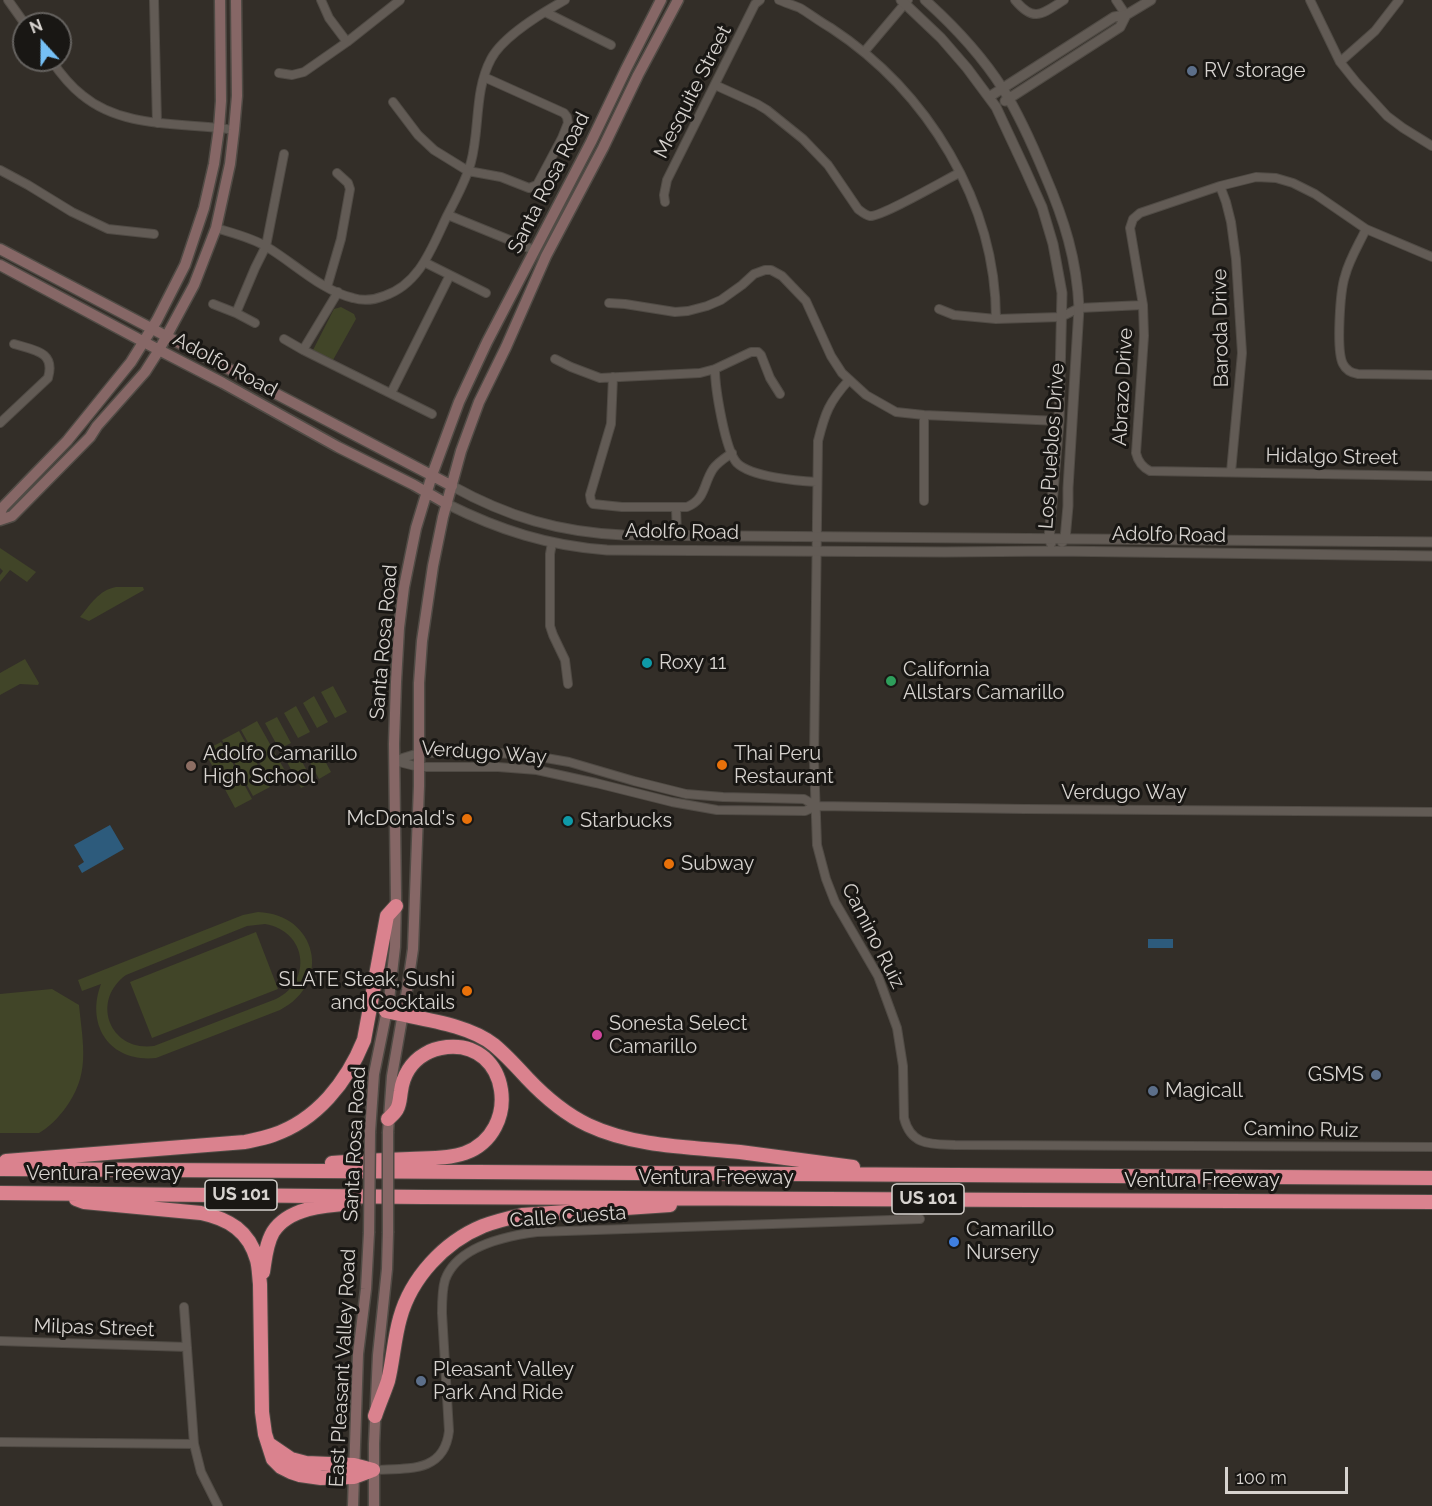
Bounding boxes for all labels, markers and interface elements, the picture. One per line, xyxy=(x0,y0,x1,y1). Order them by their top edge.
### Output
north arrow xyxy=(12,12,72,72)
text: N xyxy=(27,16,45,38)
street label: Mesquite Street xyxy=(649,21,737,163)
place label: RV storage xyxy=(1204,59,1305,83)
marker: RV storage xyxy=(1185,64,1199,78)
street label: Santa Rosa Road xyxy=(503,108,595,258)
street label: Baroda Drive xyxy=(1208,268,1234,388)
street label: Abrazo Drive xyxy=(1108,327,1138,447)
street label: Adolfo Road xyxy=(169,328,281,402)
street label: Los Pueblos Drive xyxy=(1034,362,1070,530)
street label: Hidalgo Street xyxy=(1265,444,1399,470)
street label: Adolfo Road xyxy=(625,519,739,545)
street label: Adolfo Road xyxy=(1112,522,1226,548)
street label: Santa Rosa Road xyxy=(365,563,403,721)
place label: Roxy 11 xyxy=(659,651,726,675)
marker: Roxy 11 xyxy=(640,656,654,670)
place label: California Allstars Camarillo xyxy=(903,658,1064,705)
marker: California Allstars Camarillo xyxy=(884,674,898,688)
street label: Verdugo Way xyxy=(420,737,548,769)
place label: Adolfo Camarillo High School xyxy=(203,742,357,789)
place label: Thai Peru Restaurant xyxy=(734,742,834,789)
marker: Thai Peru Restaurant xyxy=(715,758,729,772)
marker: Adolfo Camarillo High School xyxy=(184,759,198,773)
street label: Verdugo Way xyxy=(1061,781,1187,805)
place label: McDonald's xyxy=(347,807,455,831)
place label: Starbucks xyxy=(580,809,672,833)
marker: McDonald's xyxy=(460,812,474,826)
marker: Starbucks xyxy=(561,814,575,828)
place label: Subway xyxy=(681,852,754,876)
marker: Subway xyxy=(662,857,676,871)
street label: Camino Ruiz xyxy=(836,879,910,993)
place label: SLATE Steak, Sushi and Cocktails xyxy=(279,968,455,1015)
marker: SLATE Steak, Sushi and Cocktails xyxy=(460,984,474,998)
place label: Sonesta Select Camarillo xyxy=(609,1012,748,1059)
marker: Sonesta Select Camarillo xyxy=(590,1028,604,1042)
place label: GSMS xyxy=(1308,1063,1364,1087)
street label: Santa Rosa Road xyxy=(339,1066,371,1222)
marker: GSMS xyxy=(1369,1068,1383,1082)
place label: Magicall xyxy=(1165,1079,1243,1103)
marker: Magicall xyxy=(1146,1084,1160,1098)
street label: Camino Ruiz xyxy=(1243,1117,1359,1143)
street label: Ventura Freeway xyxy=(26,1162,182,1186)
street label: Ventura Freeway xyxy=(638,1166,794,1190)
street label: Ventura Freeway xyxy=(1124,1169,1280,1193)
road number: US 101 xyxy=(205,1180,277,1210)
road number: US 101 xyxy=(892,1184,964,1214)
street label: Calle Cuesta xyxy=(509,1201,627,1233)
place label: Camarillo Nursery xyxy=(966,1218,1054,1265)
marker: Camarillo Nursery xyxy=(947,1235,961,1249)
street label: East Pleasant Valley Road xyxy=(325,1248,361,1488)
street label: Milpas Street xyxy=(33,1314,155,1342)
place label: Pleasant Valley Park And Ride xyxy=(433,1358,574,1405)
marker: Pleasant Valley Park And Ride xyxy=(414,1374,428,1388)
scale bar xyxy=(1228,1455,1351,1493)
text: 100 m xyxy=(1236,1467,1287,1488)

